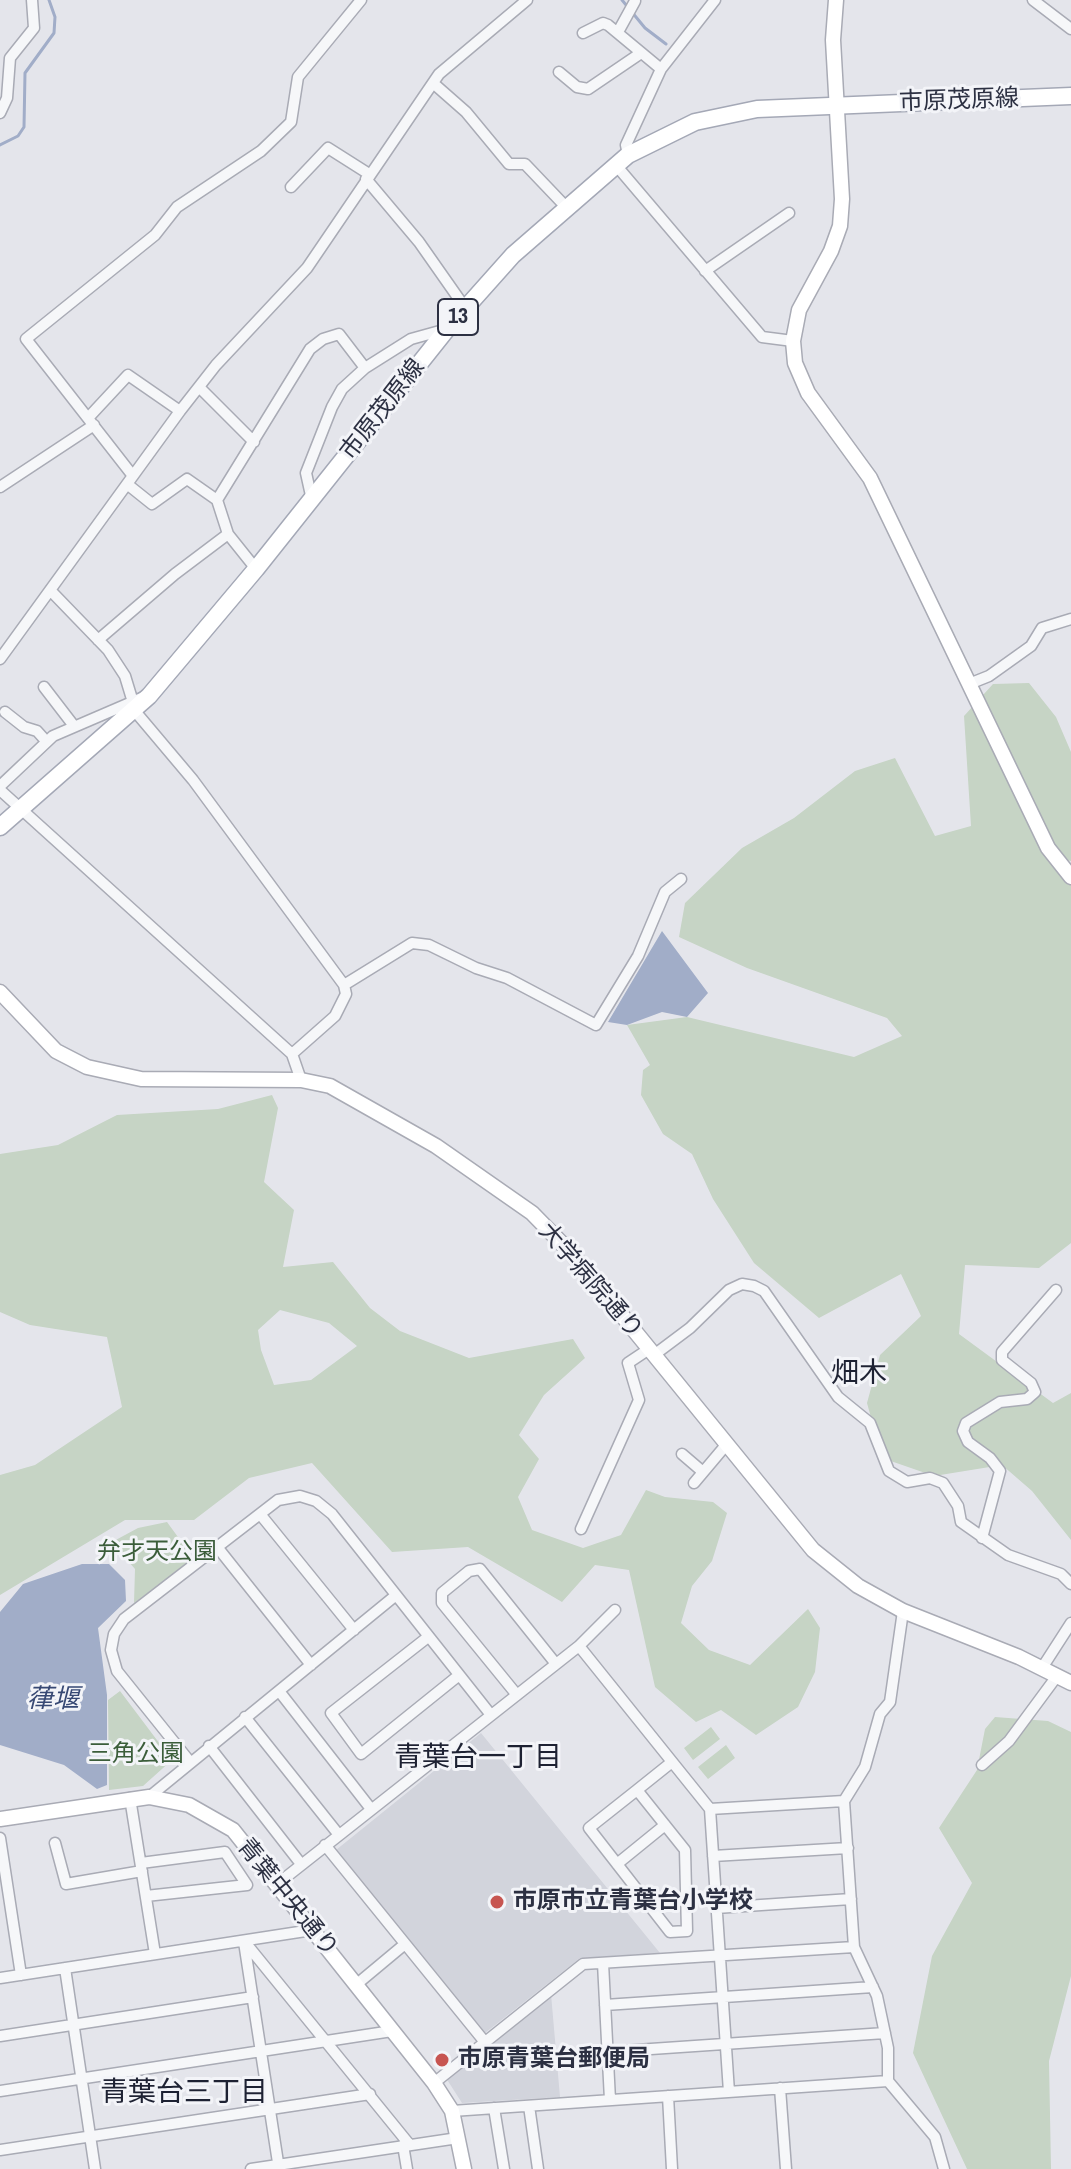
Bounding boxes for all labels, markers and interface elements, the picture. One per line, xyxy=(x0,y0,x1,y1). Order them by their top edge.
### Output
street label: 市原茂原線 xyxy=(899,85,1019,117)
road number: 13 xyxy=(438,299,478,335)
street label: 市原茂原線 xyxy=(335,354,431,466)
street label: 大学病院通り xyxy=(532,1217,648,1345)
district label: 畑木 xyxy=(831,1357,887,1391)
park label: 弁才天公園 xyxy=(97,1539,217,1567)
water label: 葎堰 xyxy=(27,1684,79,1716)
park label: 三角公園 xyxy=(88,1741,184,1769)
district label: 青葉台一丁目 xyxy=(394,1741,562,1775)
street label: 青葉中央通り xyxy=(230,1833,344,1963)
place label: 市原市立青葉台小学校 xyxy=(513,1888,753,1916)
marker: 市原市立青葉台小学校 xyxy=(488,1893,506,1911)
place label: 市原青葉台郵便局 xyxy=(458,2046,650,2074)
marker: 市原青葉台郵便局 xyxy=(433,2051,451,2069)
district label: 青葉台三丁目 xyxy=(100,2076,268,2110)

